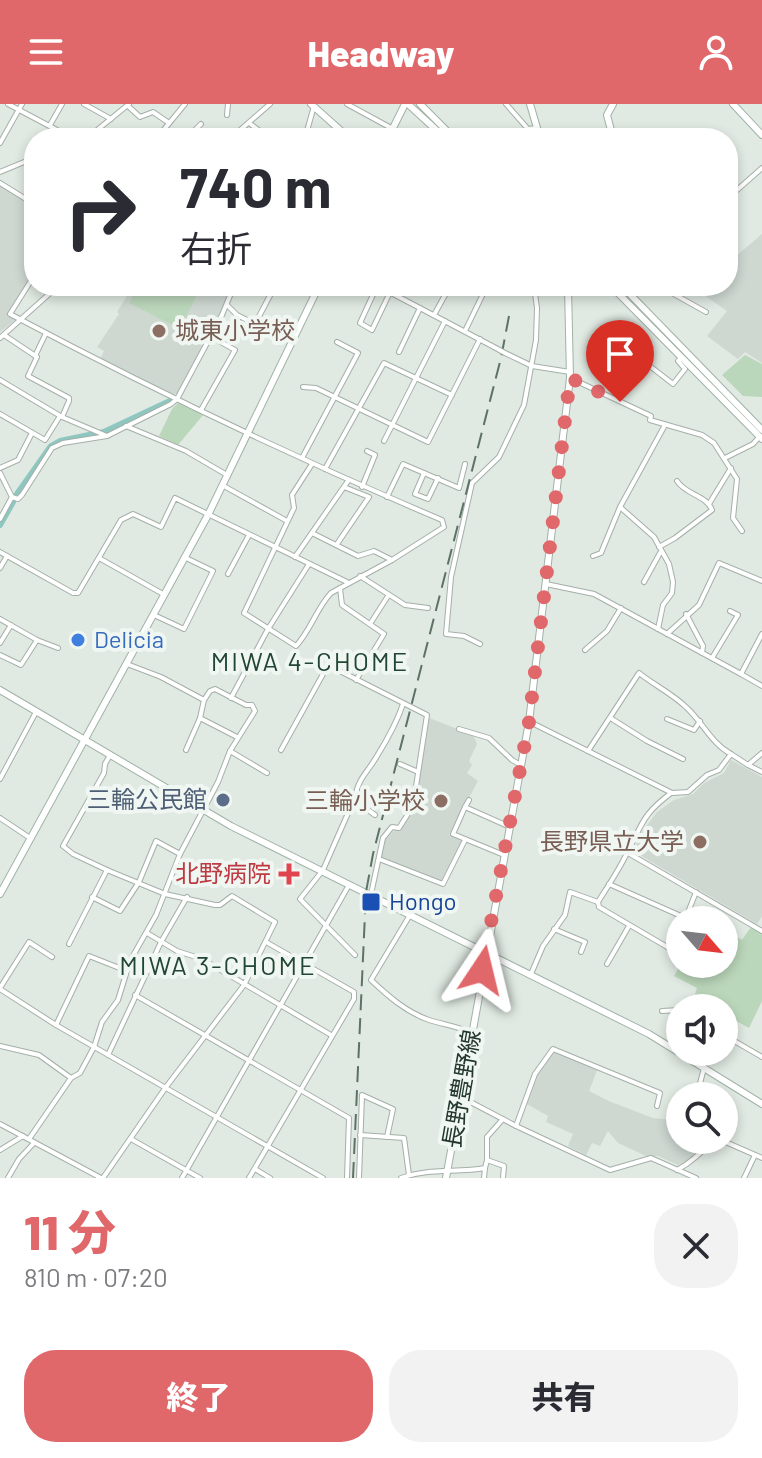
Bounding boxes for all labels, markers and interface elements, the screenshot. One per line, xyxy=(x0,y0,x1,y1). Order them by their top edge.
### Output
icon: menu xyxy=(24,30,68,74)
icon: person xyxy=(694,30,738,74)
text: Headway xyxy=(308,31,454,74)
text: 740 m xyxy=(180,152,332,219)
icon: right xyxy=(48,160,152,264)
text: 右折 xyxy=(180,226,252,269)
place label: 城東小学校 xyxy=(175,315,295,344)
pin xyxy=(586,320,654,402)
marker: 城東小学校 xyxy=(150,322,168,340)
icon: arrive xyxy=(598,332,642,376)
place label: Delicia xyxy=(94,624,164,653)
marker: Delicia xyxy=(69,631,87,649)
district label: MIWA 4-CHOME xyxy=(211,645,409,676)
place label: 三輪公民館 xyxy=(87,784,207,813)
place label: 三輪小学校 xyxy=(305,785,425,814)
marker: 三輪公民館 xyxy=(214,791,232,809)
marker: 三輪小学校 xyxy=(432,792,450,810)
place label: 長野県立大学 xyxy=(540,826,684,855)
marker: 長野県立大学 xyxy=(691,833,709,851)
place label: 北野病院 xyxy=(175,858,271,887)
marker: 北野病院 xyxy=(278,863,300,885)
place label: Hongo xyxy=(389,886,457,915)
marker: Hongo xyxy=(360,891,382,913)
north arrow xyxy=(666,906,738,978)
map controls xyxy=(666,906,738,1154)
position arrow xyxy=(440,928,524,1012)
district label: MIWA 3-CHOME xyxy=(119,949,317,980)
button: sound xyxy=(666,994,738,1066)
street label: 長野豊野線 xyxy=(436,1027,485,1150)
button: search xyxy=(666,1082,738,1154)
text: 11 分 xyxy=(24,1202,116,1260)
button: close xyxy=(654,1204,738,1288)
text: 810 m · 07:20 xyxy=(24,1261,168,1292)
button: 終了 xyxy=(24,1350,373,1442)
button: 共有 xyxy=(389,1350,738,1442)

